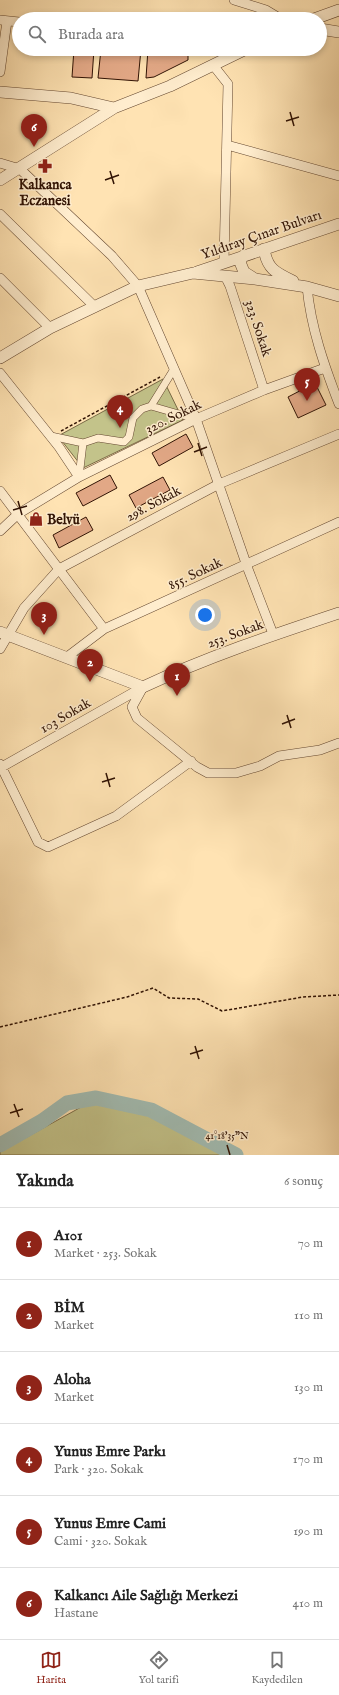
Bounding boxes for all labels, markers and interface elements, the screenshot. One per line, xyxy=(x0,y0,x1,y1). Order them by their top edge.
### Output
search box xyxy=(12,12,327,56)
icon: search xyxy=(26,23,48,45)
text: Burada ara xyxy=(58,25,124,44)
pin: 6 xyxy=(21,114,47,147)
pharmacy icon: Kalkanca Eczanesi xyxy=(37,158,53,174)
place label: Kalkanca Eczanesi xyxy=(18,176,72,210)
street label: Yıldıray Çınar Bulvarı xyxy=(199,206,324,264)
street label: 323. Sokak xyxy=(240,298,276,360)
pin: 5 xyxy=(294,368,320,401)
pin: 4 xyxy=(107,395,133,428)
street label: 320. Sokak xyxy=(142,395,205,438)
street label: 298. Sokak xyxy=(123,482,185,526)
shop icon: Belvü xyxy=(28,511,44,527)
place label: Belvü xyxy=(47,511,81,529)
street label: 855. Sokak xyxy=(166,553,226,594)
pin: 3 xyxy=(31,602,57,635)
your location xyxy=(195,605,215,625)
street label: 253. Sokak xyxy=(205,615,266,652)
pin: 2 xyxy=(77,649,103,682)
pin: 1 xyxy=(164,663,190,696)
street label: 103 Sokak xyxy=(37,694,95,738)
text: 41°18'35"N xyxy=(205,1130,249,1143)
text: Yakında xyxy=(16,1171,74,1192)
text: 6 sonuç xyxy=(284,1173,323,1190)
text: A101 xyxy=(54,1226,83,1245)
text: 1 xyxy=(27,1235,31,1252)
text: 70 m xyxy=(298,1235,323,1252)
text: Market · 253. Sokak xyxy=(54,1245,157,1262)
text: BİM xyxy=(54,1298,84,1317)
text: 2 xyxy=(26,1307,32,1324)
text: 110 m xyxy=(294,1307,323,1324)
text: Market xyxy=(54,1317,94,1334)
text: Aloha xyxy=(54,1370,91,1389)
text: 3 xyxy=(27,1379,31,1396)
text: 130 m xyxy=(294,1379,323,1396)
text: Market xyxy=(54,1389,94,1406)
text: Yunus Emre Parkı xyxy=(54,1442,166,1461)
text: 4 xyxy=(26,1451,32,1468)
text: 170 m xyxy=(293,1451,323,1468)
text: Park · 320. Sokak xyxy=(54,1461,143,1478)
text: Yunus Emre Cami xyxy=(54,1514,166,1533)
text: 5 xyxy=(27,1523,31,1540)
text: 190 m xyxy=(293,1523,323,1540)
text: Cami · 320. Sokak xyxy=(54,1533,147,1550)
text: Kalkancı Aile Sağlığı Merkezi xyxy=(54,1586,238,1605)
text: 6 xyxy=(26,1595,32,1612)
text: 410 m xyxy=(293,1595,323,1612)
text: Hastane xyxy=(54,1605,98,1622)
tab: Harita xyxy=(36,1649,66,1687)
tab: Yol tarifi xyxy=(138,1649,179,1687)
tab: Kaydedilen xyxy=(251,1649,303,1687)

